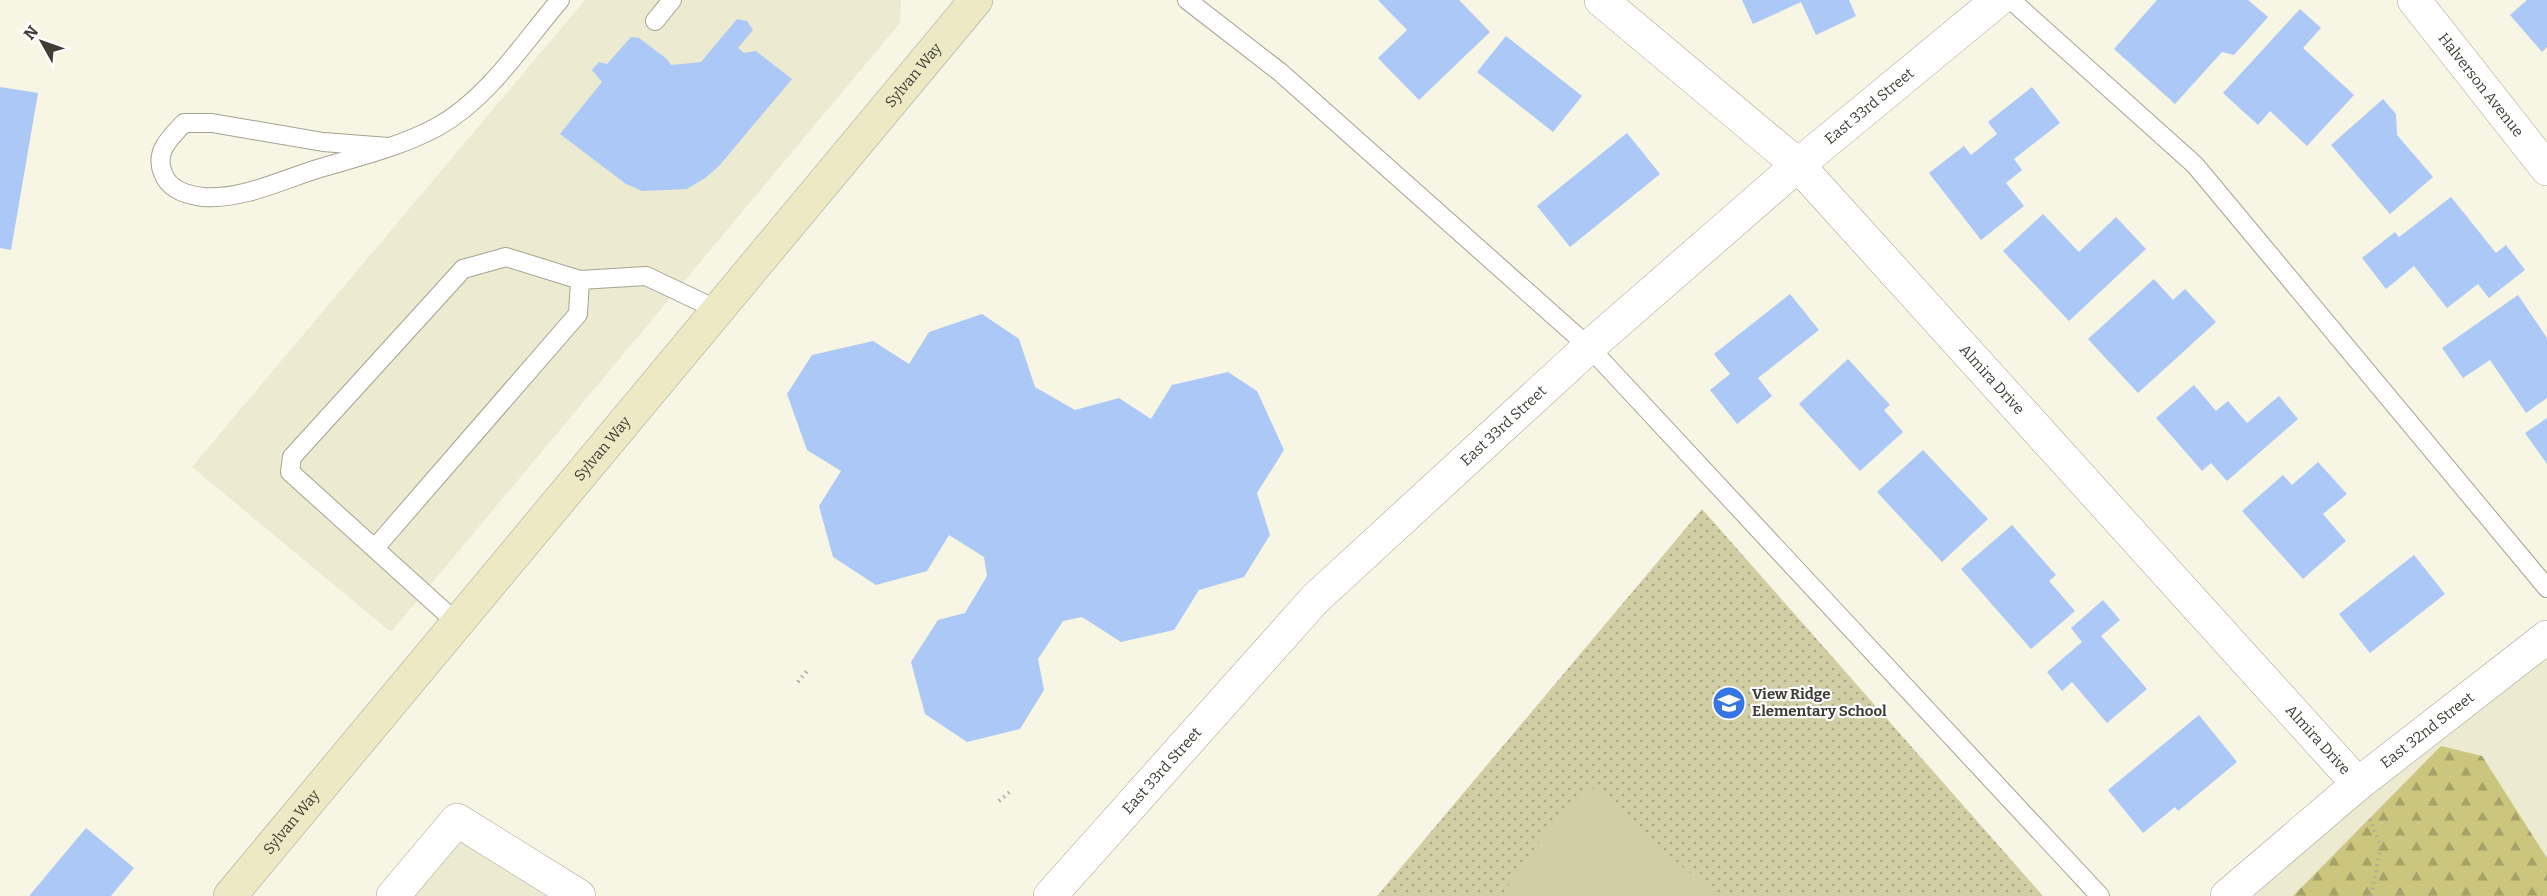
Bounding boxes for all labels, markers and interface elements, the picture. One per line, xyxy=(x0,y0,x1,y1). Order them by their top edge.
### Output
north arrow xyxy=(12,12,72,72)
text: N xyxy=(20,22,42,44)
street label: Halverson Avenue xyxy=(2434,29,2527,140)
street label: Sylvan Way xyxy=(881,39,945,111)
street label: East 33rd Street xyxy=(1821,64,1918,148)
street label: Almira Drive xyxy=(1956,341,2028,418)
street label: East 33rd Street xyxy=(1457,381,1550,470)
street label: Sylvan Way xyxy=(570,413,634,485)
school or university icon: View Ridge Elementary School xyxy=(1711,685,1747,721)
place label: View Ridge Elementary School xyxy=(1752,685,1887,720)
street label: East 32nd Street xyxy=(2377,688,2478,772)
street label: Almira Drive xyxy=(2282,701,2354,778)
street label: East 33rd Street xyxy=(1119,723,1206,818)
street label: Sylvan Way xyxy=(259,786,323,858)

